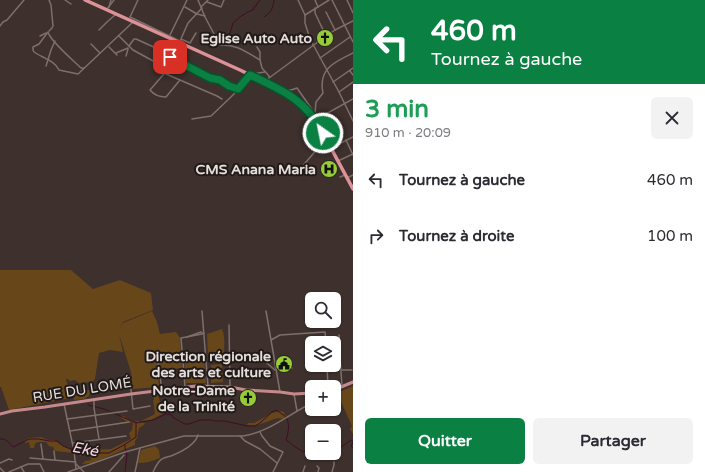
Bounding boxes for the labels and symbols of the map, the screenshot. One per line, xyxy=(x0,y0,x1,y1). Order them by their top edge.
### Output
church icon: Eglise Auto Auto xyxy=(315,28,335,48)
place label: Eglise Auto Auto xyxy=(200,30,312,47)
pin xyxy=(153,40,187,74)
position arrow xyxy=(302,112,344,154)
hospital icon: CMS Anana Maria xyxy=(319,159,339,179)
place label: CMS Anana Maria xyxy=(196,161,316,178)
place label: Direction régionale des arts et culture xyxy=(145,348,271,381)
public building icon: Direction régionale des arts et culture xyxy=(274,354,294,374)
street label: RUE DU LOMÉ xyxy=(31,374,133,406)
place label: Notre-Dame de la Trinité xyxy=(152,382,235,415)
church icon: Notre-Dame de la Trinité xyxy=(238,388,258,408)
water label: Eké xyxy=(70,438,101,461)

